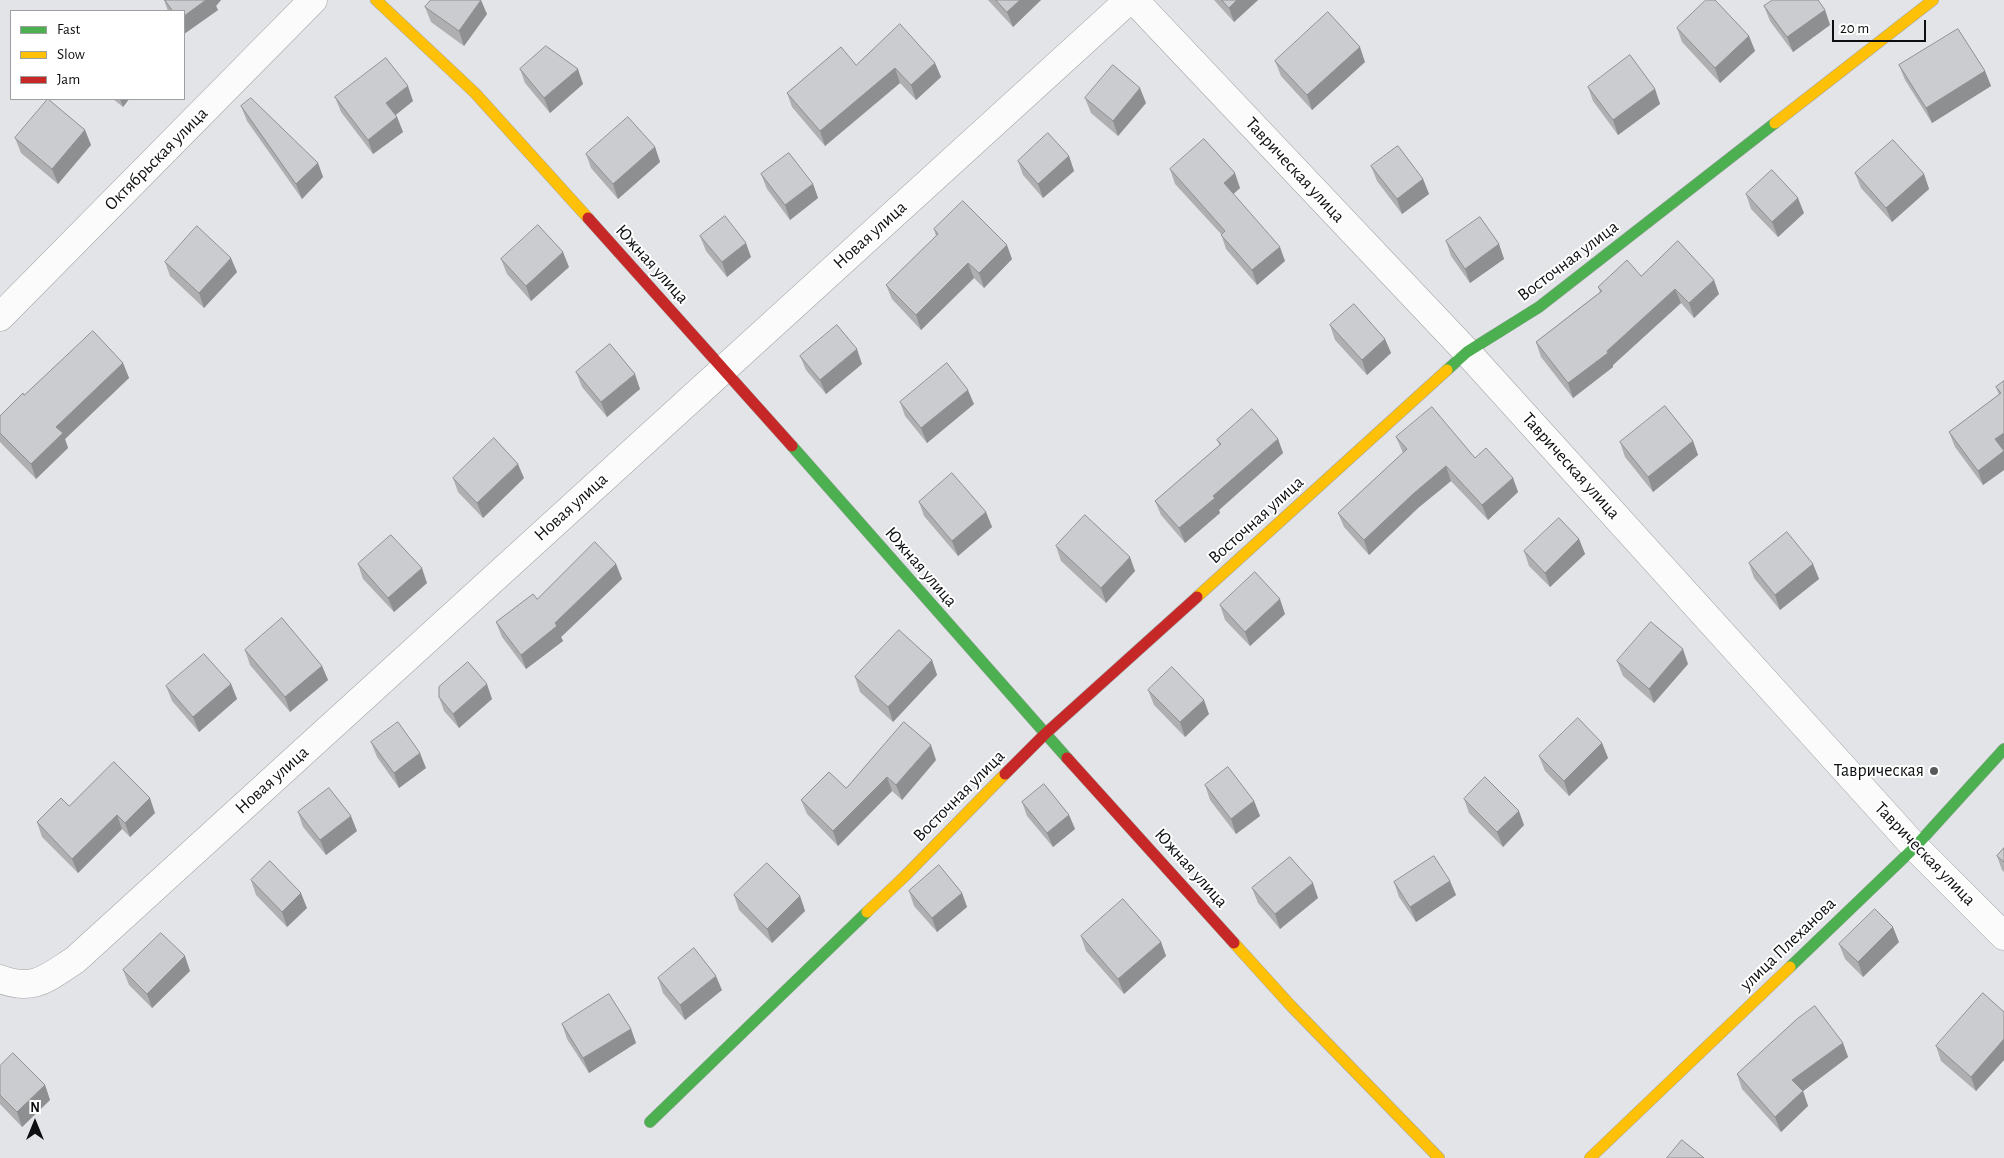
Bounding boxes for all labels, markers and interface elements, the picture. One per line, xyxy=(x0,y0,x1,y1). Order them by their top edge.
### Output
legend xyxy=(10,10,185,100)
scale bar xyxy=(1834,10,1928,42)
text: 20 m xyxy=(1840,21,1869,36)
text: Fast xyxy=(57,22,80,37)
text: Slow xyxy=(57,47,85,62)
text: Jam xyxy=(57,72,80,87)
street label: Октябрьская улица xyxy=(100,103,212,215)
street label: Таврическая улица xyxy=(1241,113,1349,227)
street label: Новая улица xyxy=(829,196,911,274)
street label: Восточная улица xyxy=(1513,216,1623,306)
street label: Южная улица xyxy=(611,220,693,308)
street label: Таврическая улица xyxy=(1517,408,1625,524)
street label: Новая улица xyxy=(530,468,612,546)
street label: Восточная улица xyxy=(1204,471,1308,569)
street label: Южная улица xyxy=(880,522,962,612)
street label: Новая улица xyxy=(231,741,313,819)
street label: Восточная улица xyxy=(909,746,1009,846)
place label: Таврическая xyxy=(1834,760,1924,782)
marker: Таврическая xyxy=(1928,765,1940,777)
street label: Таврическая улица xyxy=(1870,798,1980,910)
street label: Южная улица xyxy=(1150,824,1232,912)
street label: улица Плеханова xyxy=(1736,893,1840,995)
north arrow xyxy=(10,1098,60,1148)
text: N xyxy=(30,1101,40,1115)

